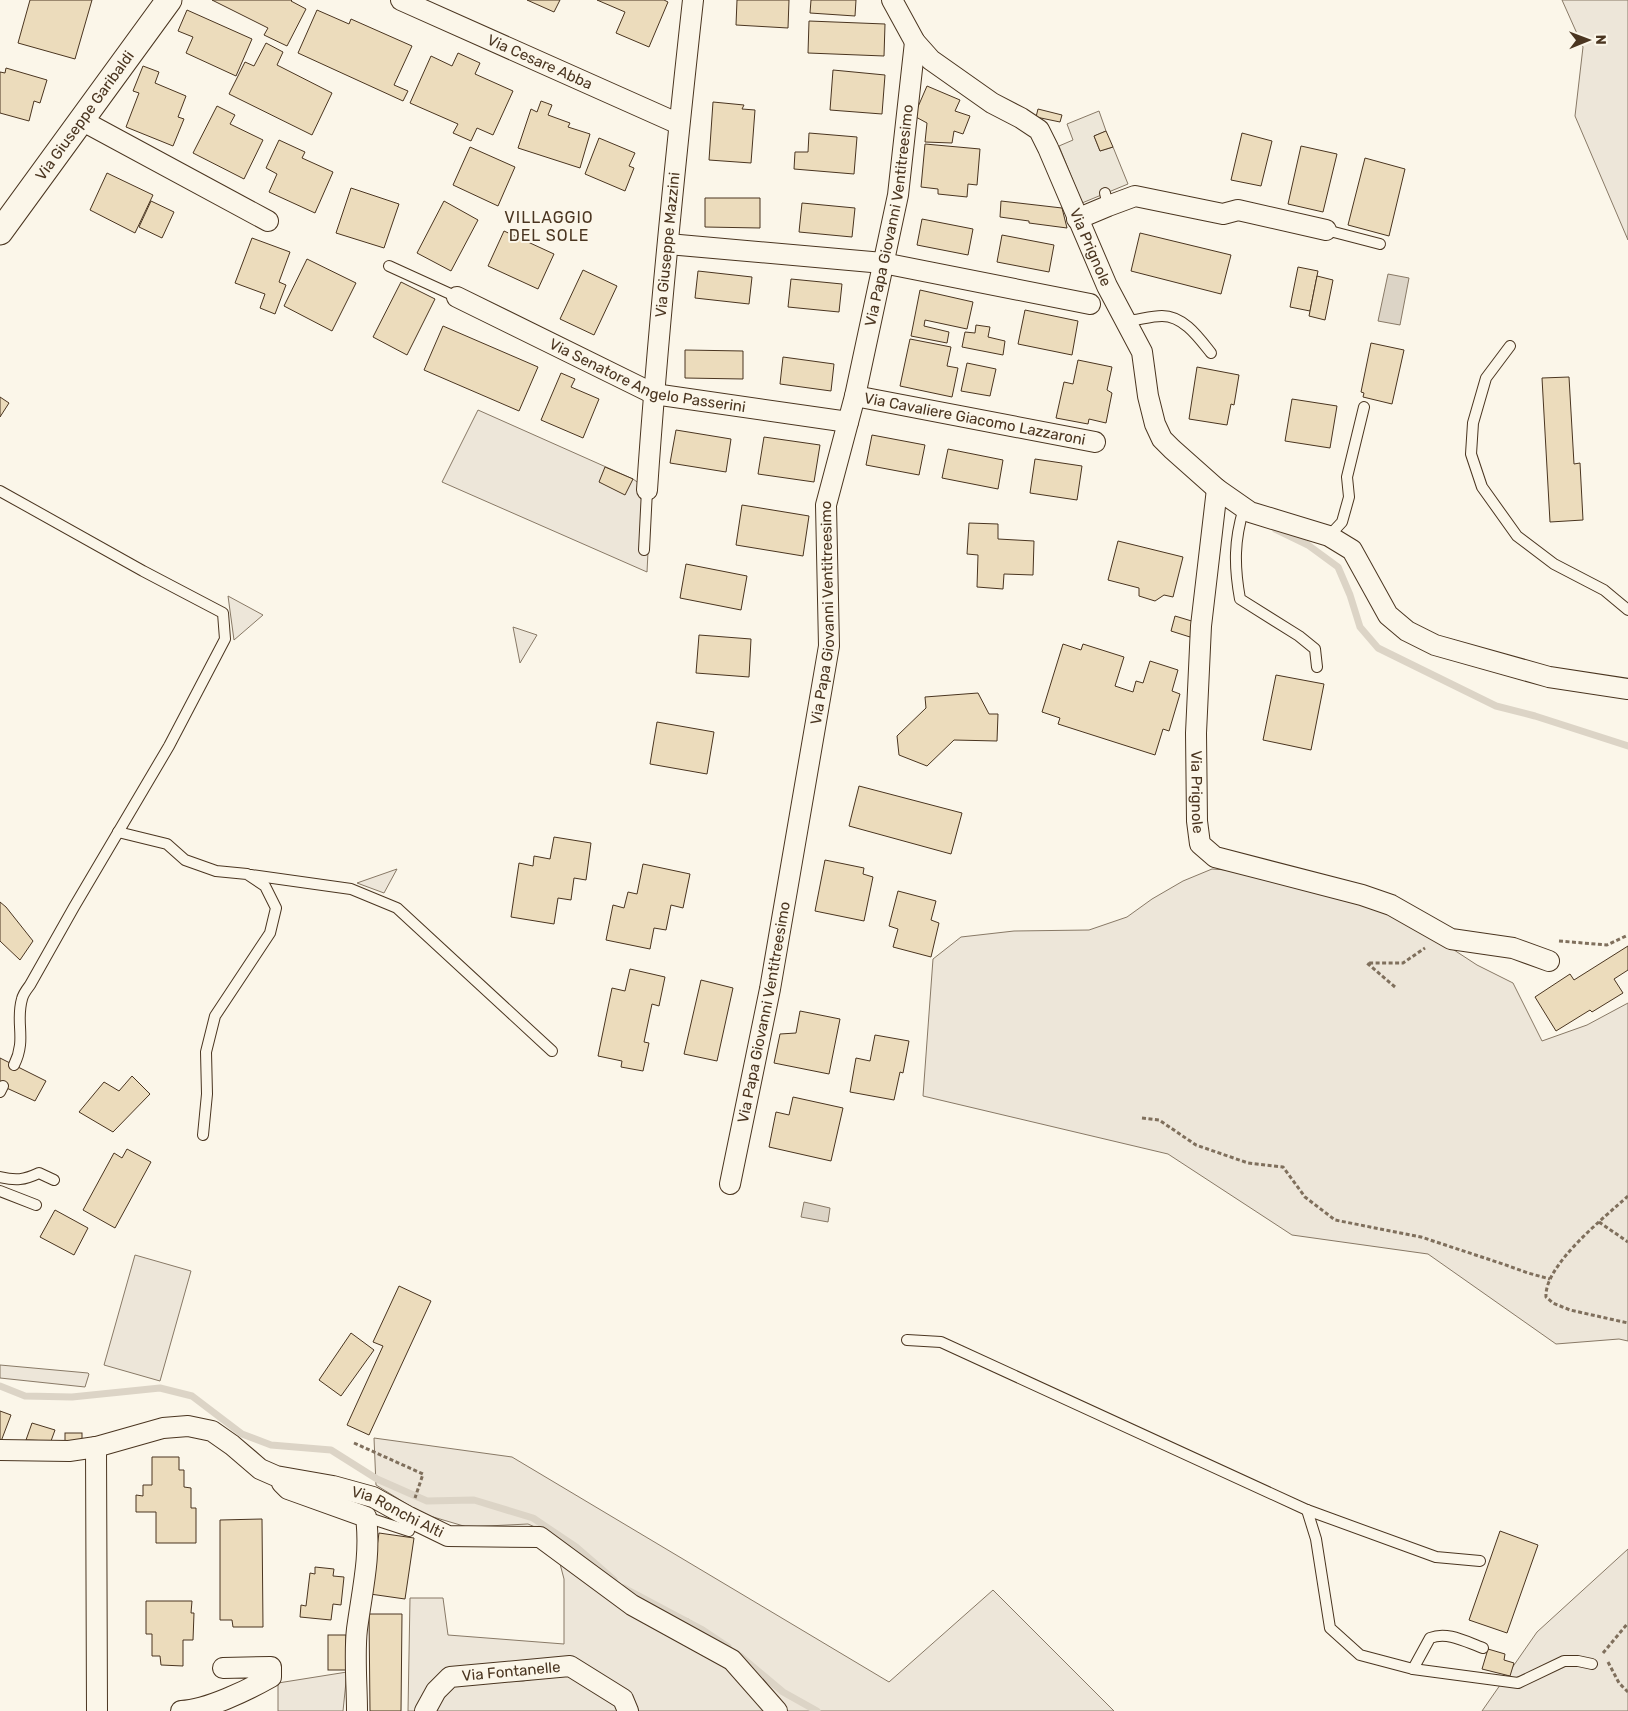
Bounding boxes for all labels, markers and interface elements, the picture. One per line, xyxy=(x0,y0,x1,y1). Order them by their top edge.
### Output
north arrow xyxy=(1563,15,1613,65)
street label: Via Cesare Abba xyxy=(484,31,595,93)
text: N xyxy=(1592,35,1609,45)
street label: Via Giuseppe Garibaldi xyxy=(32,47,138,184)
street label: Via Papa Giovanni Ventitreesimo xyxy=(861,103,917,328)
street label: Via Giuseppe Mazzini xyxy=(652,171,684,318)
street label: Via Prignole xyxy=(1066,206,1115,289)
district label: VILLAGGIO DEL SOLE xyxy=(504,208,594,245)
street label: Via Senatore Angelo Passerini xyxy=(546,335,747,416)
street label: Via Cavaliere Giacomo Lazzaroni xyxy=(863,389,1087,449)
street label: Via Papa Giovanni Ventitreesimo xyxy=(807,498,838,726)
street label: Via Prignole xyxy=(1187,750,1208,835)
street label: Via Papa Giovanni Ventitreesimo xyxy=(734,900,794,1125)
street label: Via Ronchi Alti xyxy=(350,1483,447,1541)
street label: Via Fontanelle xyxy=(461,1658,561,1685)

